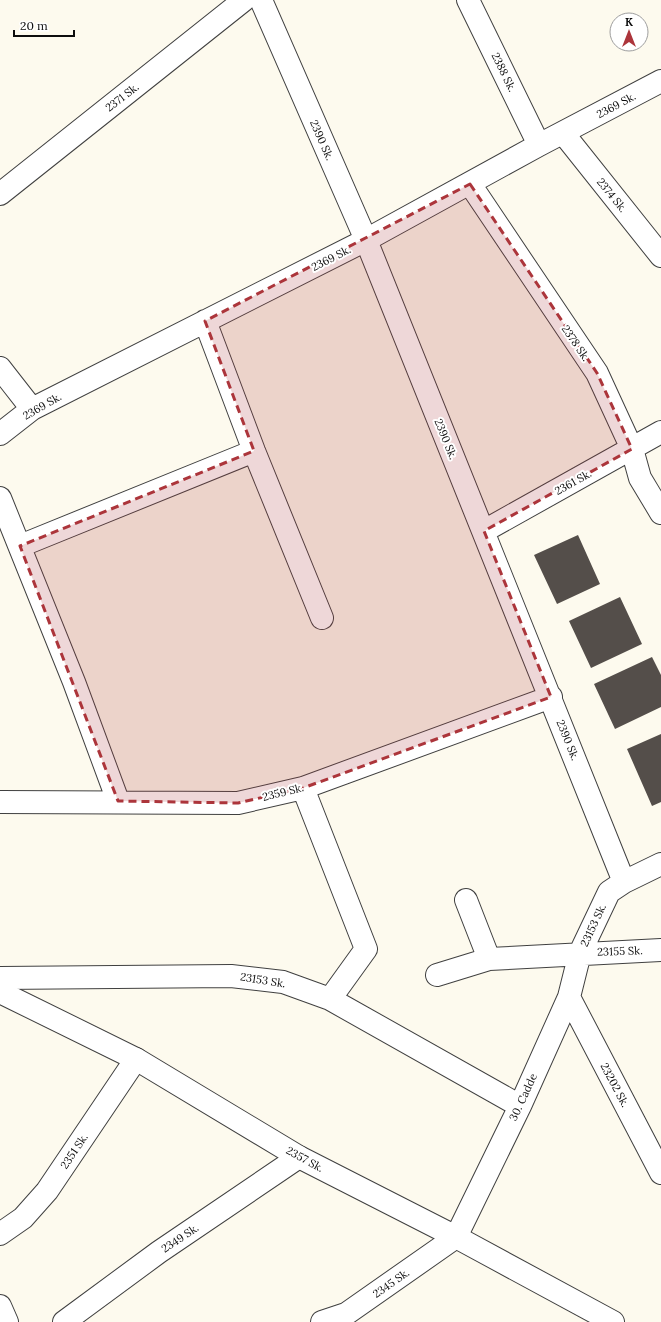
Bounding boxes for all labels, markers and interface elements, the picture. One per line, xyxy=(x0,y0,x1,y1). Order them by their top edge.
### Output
scale bar xyxy=(14,12,74,38)
north arrow xyxy=(609,12,649,52)
text: K xyxy=(625,15,633,29)
text: 20 m xyxy=(20,18,48,33)
street label: 2388 Sk. xyxy=(489,50,519,94)
street label: 2371 Sk. xyxy=(103,80,141,114)
street label: 2369 Sk. xyxy=(594,89,638,121)
street label: 2390 Sk. xyxy=(307,118,337,162)
street label: 2374 Sk. xyxy=(594,175,630,215)
street label: 2369 Sk. xyxy=(309,242,353,274)
street label: 2378 Sk. xyxy=(559,322,593,364)
street label: 2369 Sk. xyxy=(20,389,64,423)
street label: 2390 Sk. xyxy=(431,417,461,461)
street label: 2361 Sk. xyxy=(552,466,594,498)
street label: 2390 Sk. xyxy=(553,718,583,762)
street label: 2359 Sk. xyxy=(261,780,305,804)
street label: 23153 Sk. xyxy=(577,901,609,949)
street label: 23155 Sk. xyxy=(597,943,643,959)
street label: 23153 Sk. xyxy=(239,970,287,990)
street label: 23202 Sk. xyxy=(598,1060,632,1110)
street label: 30. Cadde xyxy=(506,1071,540,1123)
street label: 2351 Sk. xyxy=(57,1131,91,1171)
street label: 2357 Sk. xyxy=(284,1143,326,1175)
street label: 2349 Sk. xyxy=(159,1220,201,1256)
street label: 2345 Sk. xyxy=(370,1265,412,1301)

